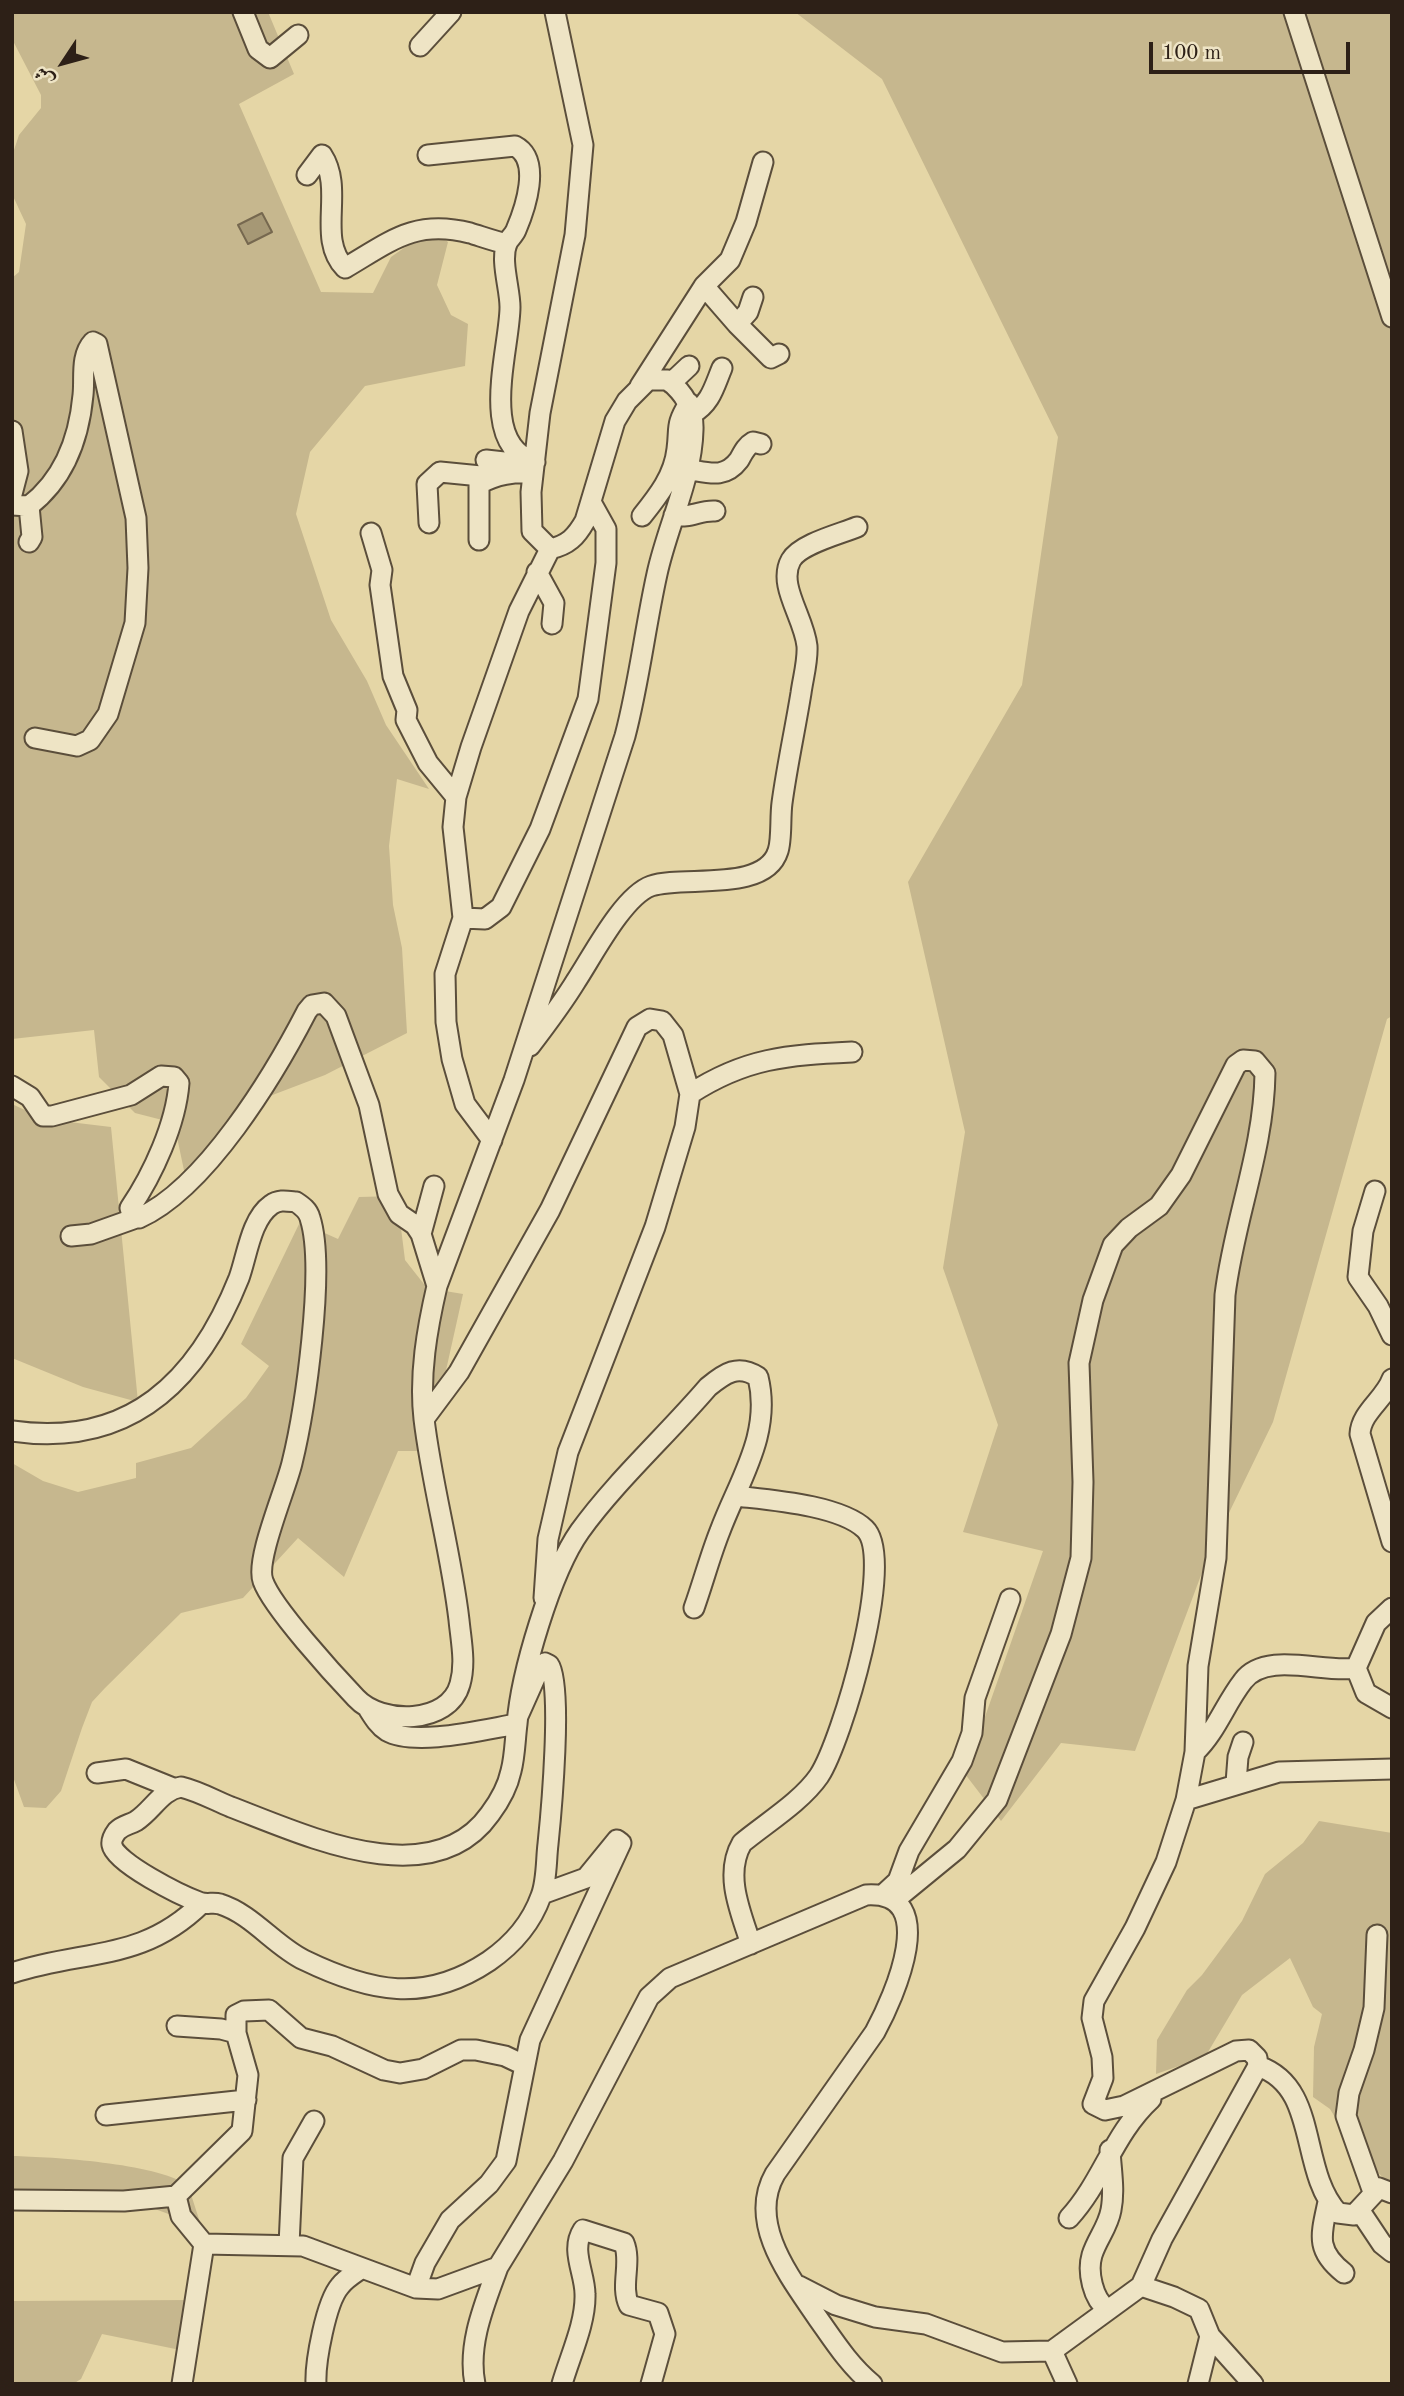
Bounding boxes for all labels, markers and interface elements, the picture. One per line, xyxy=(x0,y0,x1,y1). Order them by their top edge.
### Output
north arrow xyxy=(28,28,98,98)
scale bar xyxy=(1152,28,1353,72)
text: 100 m xyxy=(1162,43,1221,64)
text: ش xyxy=(32,62,59,89)

